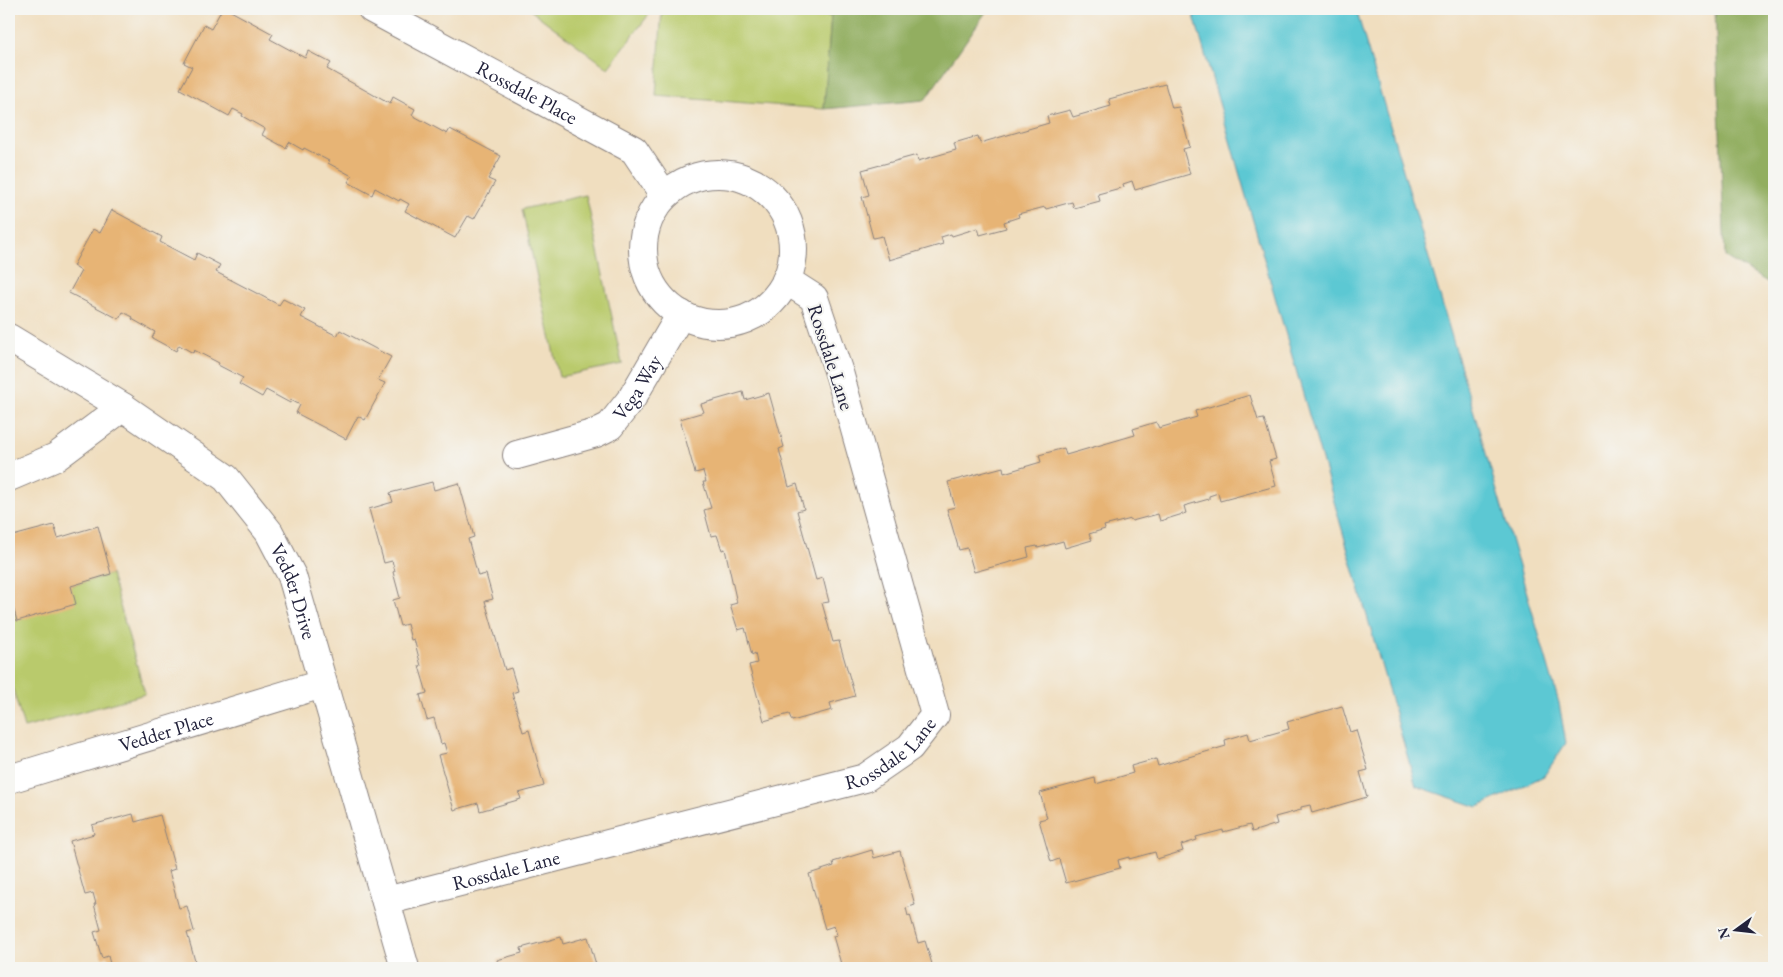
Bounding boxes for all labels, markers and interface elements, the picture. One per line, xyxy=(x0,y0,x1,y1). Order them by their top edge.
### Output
street label: Rossdale Place xyxy=(472,55,582,130)
street label: Rossdale Lane xyxy=(802,301,860,413)
street label: Vega Way xyxy=(607,350,668,425)
street label: Vedder Drive xyxy=(264,539,323,642)
street label: Vedder Place xyxy=(116,705,216,758)
street label: Rossdale Lane xyxy=(842,711,942,796)
street label: Rossdale Lane xyxy=(450,844,563,896)
north arrow xyxy=(1710,904,1760,954)
text: N xyxy=(1713,925,1734,941)

